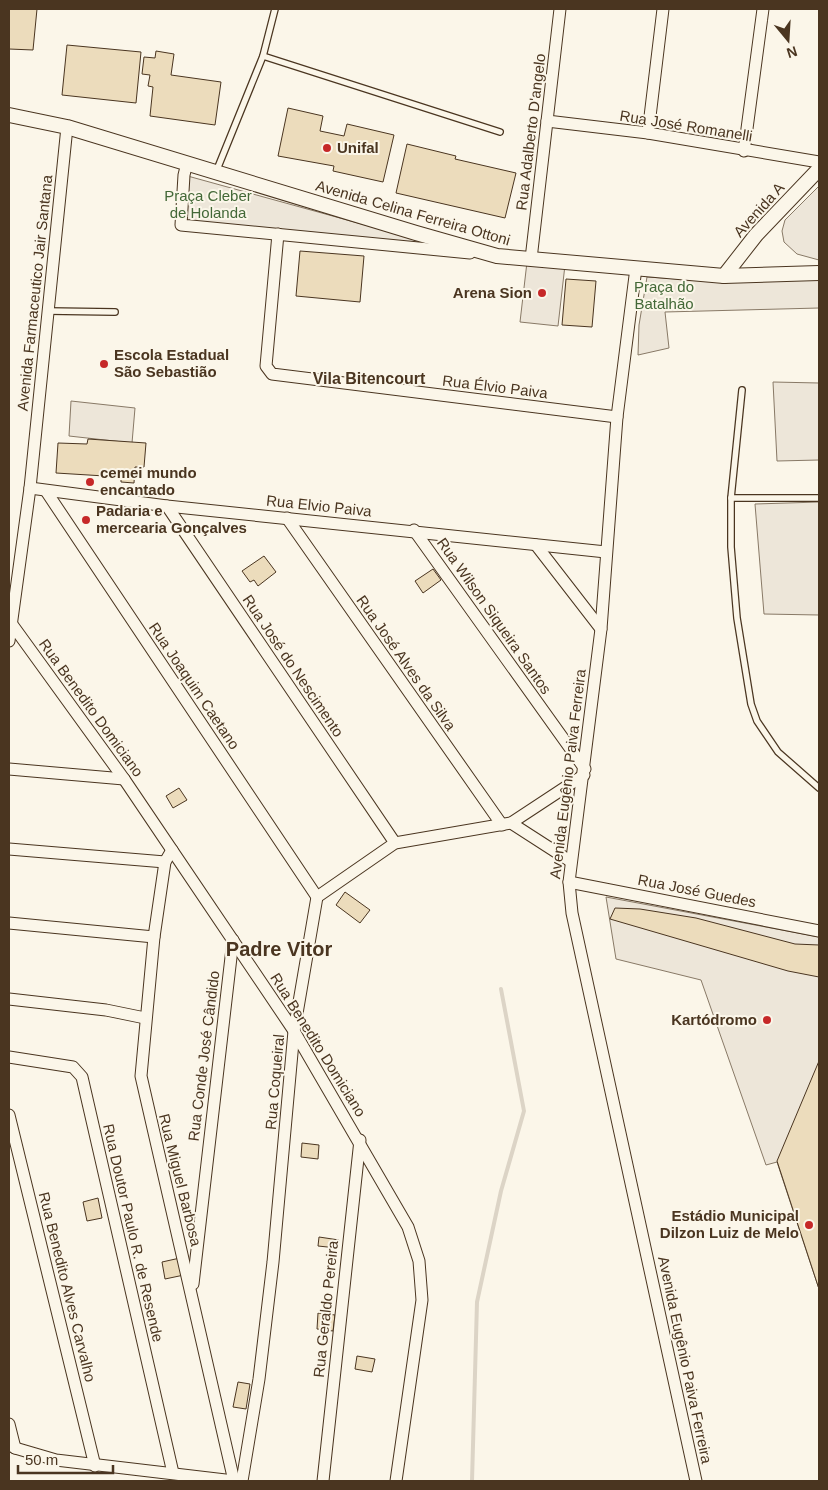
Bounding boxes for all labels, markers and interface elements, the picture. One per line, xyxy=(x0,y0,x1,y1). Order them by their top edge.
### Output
north arrow xyxy=(763,15,813,65)
text: N xyxy=(785,43,799,62)
street label: Rua Adalberto D'angelo xyxy=(512,52,549,211)
street label: Rua José Romanelli xyxy=(618,107,754,144)
place label: Unifal xyxy=(337,139,379,156)
marker: Unifal xyxy=(321,142,333,154)
street label: Avenida Farmaceutico Jair Santana xyxy=(14,173,55,412)
street label: Avenida Celina Ferreira Ottoni xyxy=(314,177,512,248)
street label: Avenida A xyxy=(730,179,787,240)
park label: Praça Cleber de Holanda xyxy=(164,187,252,221)
park label: Praça do Batalhão xyxy=(634,278,694,312)
place label: Arena Sion xyxy=(453,284,532,301)
marker: Arena Sion xyxy=(536,287,548,299)
place label: Escola Estadual São Sebastião xyxy=(114,346,229,380)
marker: Escola Estadual São Sebastião xyxy=(98,358,110,370)
district label: Vila Bitencourt xyxy=(313,370,426,387)
street label: Rua Élvio Paiva xyxy=(441,372,549,401)
place label: cemei mundo encantado xyxy=(100,464,197,498)
marker: cemei mundo encantado xyxy=(84,476,96,488)
street label: Rua Elvio Paiva xyxy=(266,492,373,520)
place label: Padaria e mercearia Gonçalves xyxy=(96,502,247,536)
marker: Padaria e mercearia Gonçalves xyxy=(80,514,92,526)
street label: Rua Wilson Siqueira Santos xyxy=(434,534,555,697)
street label: Rua José do Nescimento xyxy=(240,591,347,740)
street label: Rua José Alves da Silva xyxy=(353,592,460,734)
street label: Rua Joaquim Caetano xyxy=(146,619,243,752)
street label: Rua Benedito Domiciano xyxy=(36,636,147,780)
street label: Avenida Eugênio Paiva Ferreira xyxy=(546,667,589,880)
street label: Rua José Guedes xyxy=(637,871,758,910)
district label: Padre Vitor xyxy=(226,938,332,960)
street label: Rua Conde José Cândido xyxy=(185,970,222,1142)
street label: Rua Benedito Domiciano xyxy=(267,970,370,1120)
place label: Kartódromo xyxy=(671,1011,757,1028)
marker: Kartódromo xyxy=(761,1014,773,1026)
street label: Rua Coqueiral xyxy=(262,1033,287,1130)
street label: Rua Miguel Barbosa xyxy=(156,1112,205,1249)
street label: Rua Doutor Paulo R. de Resende xyxy=(100,1122,167,1344)
street label: Rua Benedito Alves Carvalho xyxy=(36,1190,99,1384)
place label: Estádio Municipal Dilzon Luiz de Melo xyxy=(660,1207,799,1241)
marker: Estádio Municipal Dilzon Luiz de Melo xyxy=(803,1219,815,1231)
street label: Rua Geraldo Pereira xyxy=(310,1239,341,1378)
street label: Avenida Eugênio Paiva Ferreira xyxy=(655,1255,716,1466)
scale bar xyxy=(18,1442,112,1474)
text: 50 m xyxy=(25,1451,58,1468)

